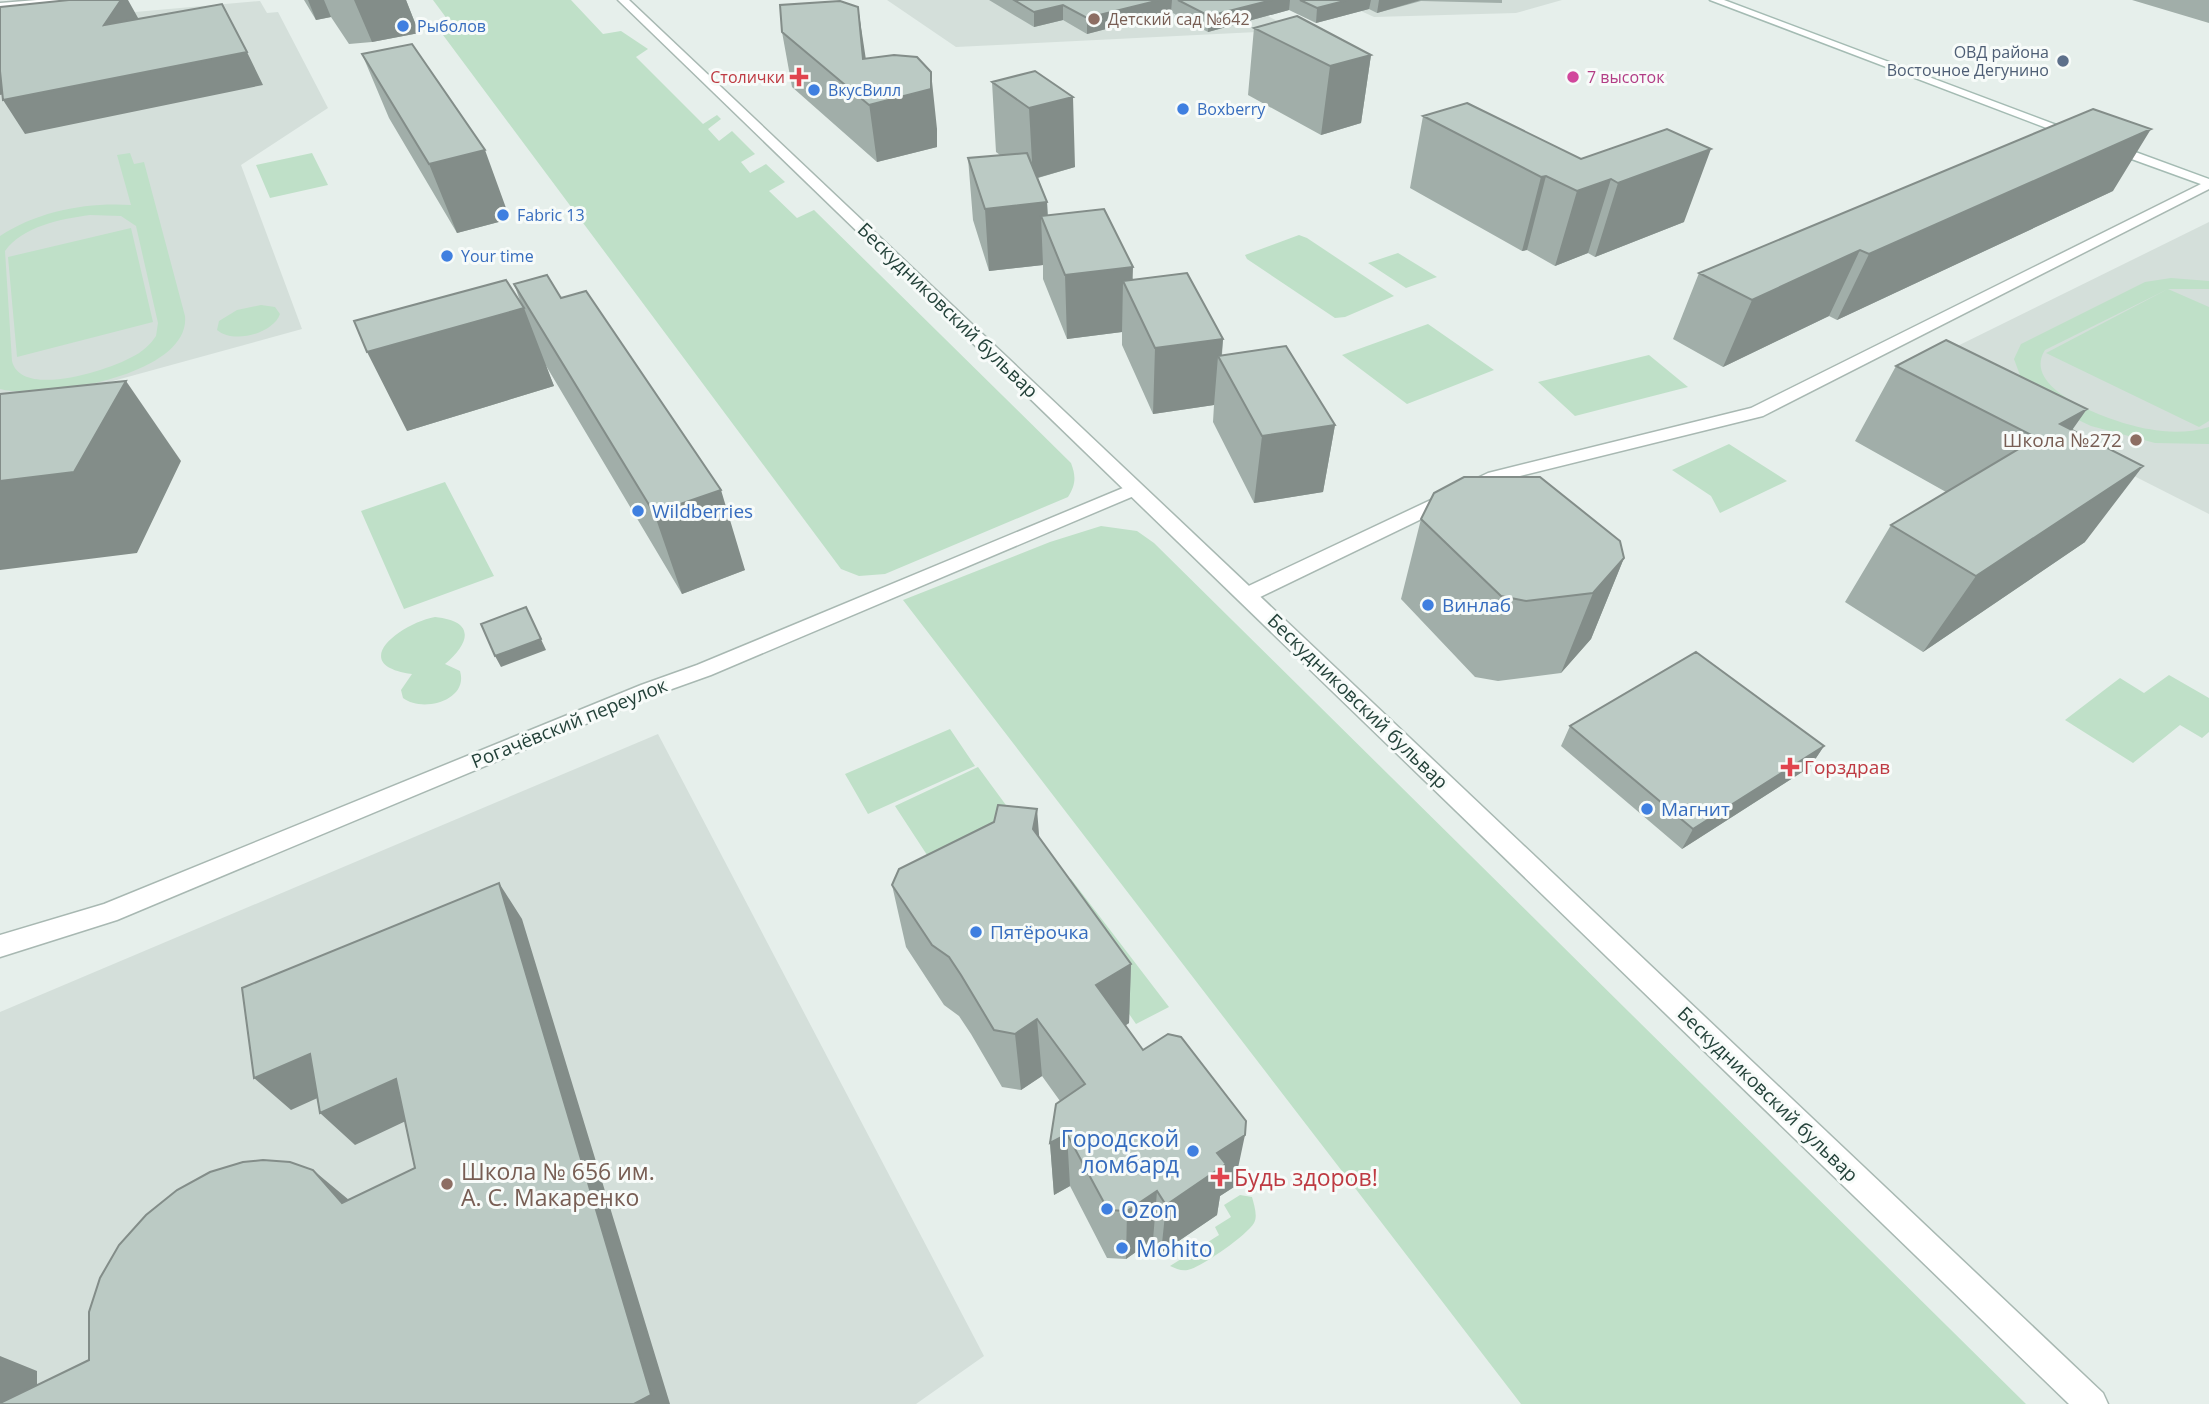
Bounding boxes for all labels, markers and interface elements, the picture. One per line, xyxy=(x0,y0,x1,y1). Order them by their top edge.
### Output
place label: Детский сад №642 xyxy=(1108,8,1250,30)
marker: Детский сад №642 xyxy=(1086,11,1102,27)
place label: Рыболов xyxy=(417,15,486,37)
marker: Рыболов xyxy=(395,18,411,34)
place label: ОВД района Восточное Дегунино xyxy=(1887,41,2049,81)
marker: ОВД района Восточное Дегунино xyxy=(2055,53,2071,69)
place label: Столички xyxy=(710,66,785,88)
place label: 7 высоток xyxy=(1587,66,1665,88)
marker: Столички xyxy=(791,69,807,85)
marker: 7 высоток xyxy=(1565,69,1581,85)
place label: ВкусВилл xyxy=(828,79,901,101)
marker: ВкусВилл xyxy=(806,82,822,98)
place label: Boxberry xyxy=(1197,98,1266,120)
marker: Boxberry xyxy=(1175,101,1191,117)
place label: Fabric 13 xyxy=(517,204,585,226)
marker: Fabric 13 xyxy=(495,207,511,223)
street label: Бескудниковский бульвар xyxy=(852,217,1044,403)
place label: Your time xyxy=(461,245,534,267)
marker: Your time xyxy=(439,248,455,264)
place label: Школа №272 xyxy=(2003,427,2122,453)
marker: Школа №272 xyxy=(2128,432,2144,448)
place label: Wildberries xyxy=(652,498,753,524)
marker: Wildberries xyxy=(630,503,646,519)
place label: Винлаб xyxy=(1442,592,1511,618)
marker: Винлаб xyxy=(1420,597,1436,613)
street label: Бескудниковский бульвар xyxy=(1262,608,1454,794)
street label: Рогачёвский переулок xyxy=(467,672,671,774)
place label: Горздрав xyxy=(1804,754,1890,780)
marker: Горздрав xyxy=(1782,759,1798,775)
place label: Магнит xyxy=(1661,796,1730,822)
marker: Магнит xyxy=(1639,801,1655,817)
place label: Пятёрочка xyxy=(990,919,1089,945)
marker: Пятёрочка xyxy=(968,924,984,940)
street label: Бескудниковский бульвар xyxy=(1672,1001,1864,1187)
place label: Городской ломбард xyxy=(1061,1122,1179,1180)
marker: Городской ломбард xyxy=(1185,1143,1201,1159)
place label: Школа № 656 им. А. С. Макаренко xyxy=(461,1155,655,1213)
place label: Будь здоров! xyxy=(1234,1161,1378,1193)
marker: Будь здоров! xyxy=(1212,1169,1228,1185)
marker: Школа № 656 им. А. С. Макаренко xyxy=(439,1176,455,1192)
place label: Ozon xyxy=(1121,1193,1178,1225)
marker: Ozon xyxy=(1099,1201,1115,1217)
place label: Mohito xyxy=(1136,1232,1212,1264)
marker: Mohito xyxy=(1114,1240,1130,1256)

